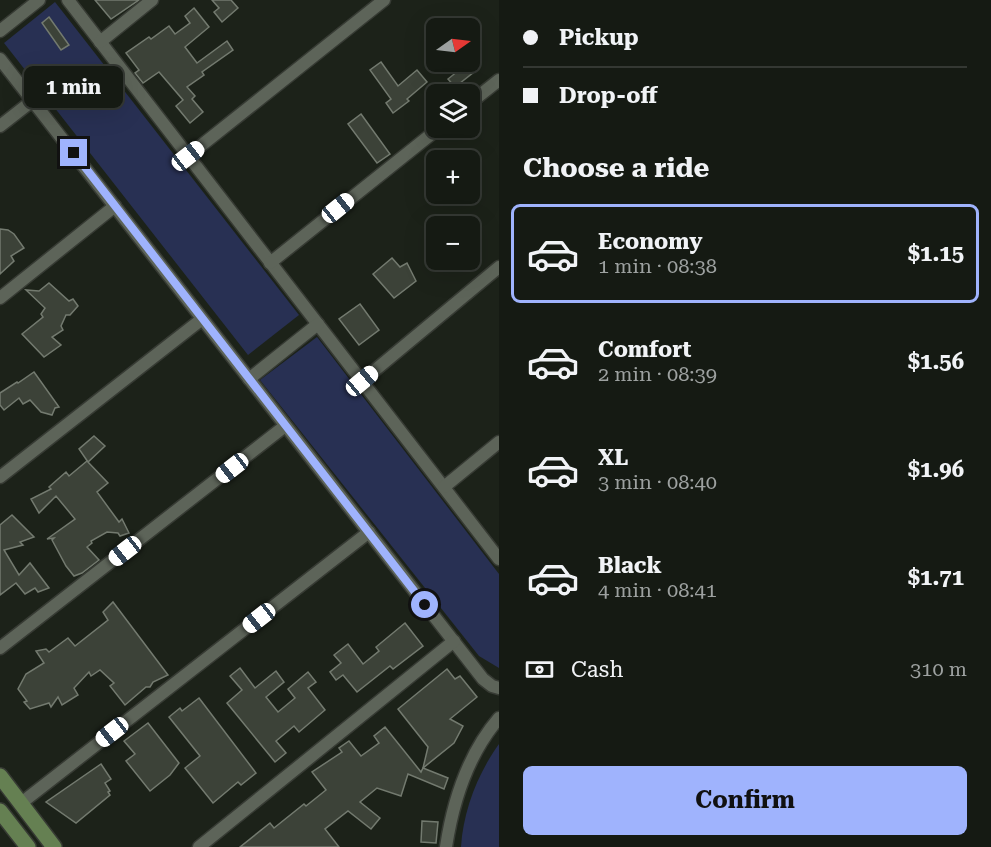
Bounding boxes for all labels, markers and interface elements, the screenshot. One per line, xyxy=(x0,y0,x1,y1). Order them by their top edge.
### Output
north arrow xyxy=(426,18,480,72)
map controls xyxy=(426,18,480,270)
text: Pickup xyxy=(559,25,639,50)
callout: 1 min xyxy=(25,66,124,108)
text: 1 min xyxy=(46,75,101,99)
text: Drop-off xyxy=(559,83,657,108)
button: layers xyxy=(426,84,480,138)
car xyxy=(168,138,208,174)
route end xyxy=(60,139,87,166)
button: + xyxy=(426,150,480,204)
text: Choose a ride xyxy=(523,152,709,184)
car xyxy=(318,190,358,226)
button: − xyxy=(426,216,480,270)
icon: car xyxy=(526,227,580,281)
text: Economy xyxy=(598,229,702,254)
text: $1.15 xyxy=(908,241,964,266)
text: 1 min · 08:38 xyxy=(598,254,717,278)
icon: car xyxy=(526,335,580,389)
text: Comfort xyxy=(598,337,691,362)
text: $1.56 xyxy=(908,349,964,374)
text: 2 min · 08:39 xyxy=(598,362,717,386)
car xyxy=(342,363,382,399)
icon: car xyxy=(526,443,580,497)
text: XL xyxy=(598,445,628,470)
car xyxy=(212,450,252,486)
text: $1.96 xyxy=(908,457,964,482)
text: 3 min · 08:40 xyxy=(598,470,717,494)
car xyxy=(105,533,145,569)
icon: car xyxy=(526,551,580,605)
text: Black xyxy=(598,553,662,578)
text: $1.71 xyxy=(908,565,964,590)
text: 4 min · 08:41 xyxy=(598,578,717,602)
route start xyxy=(411,591,438,618)
car xyxy=(239,600,279,636)
icon: cash xyxy=(523,653,556,686)
text: Cash xyxy=(571,657,623,682)
text: 310 m xyxy=(910,657,967,681)
car xyxy=(92,714,132,750)
button: Confirm xyxy=(523,766,967,835)

